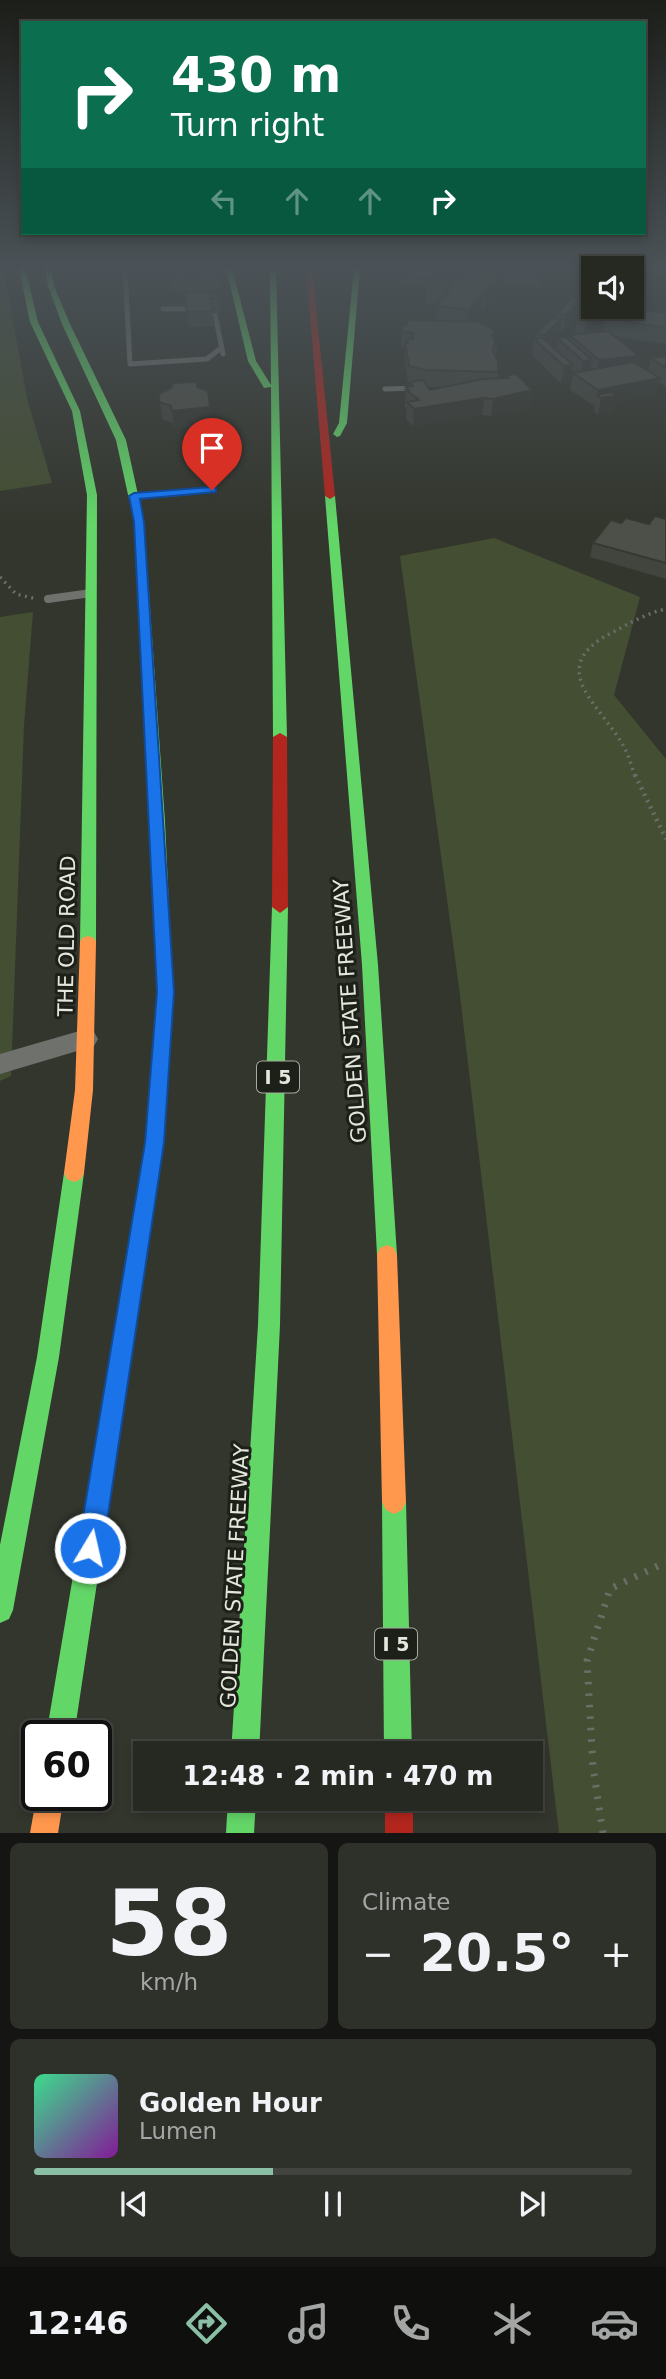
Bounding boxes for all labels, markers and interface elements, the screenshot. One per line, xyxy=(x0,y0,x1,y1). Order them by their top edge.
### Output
text: 430 m xyxy=(171,47,341,104)
icon: right xyxy=(56,49,147,140)
text: Turn right xyxy=(171,106,324,144)
icon: left xyxy=(205,182,243,220)
icon: ahead xyxy=(278,182,316,220)
icon: ahead xyxy=(351,182,389,220)
icon: right xyxy=(424,182,462,220)
map controls xyxy=(581,256,644,319)
button: sound xyxy=(581,256,644,319)
pin xyxy=(182,418,242,490)
icon: arrive xyxy=(193,429,231,467)
street label: THE OLD ROAD xyxy=(54,855,80,1018)
street label: GOLDEN STATE FREEWAY xyxy=(329,878,371,1144)
road number: I 5 xyxy=(257,1062,299,1092)
street label: GOLDEN STATE FREEWAY xyxy=(216,1443,254,1709)
position arrow xyxy=(53,1511,127,1585)
road number: I 5 xyxy=(375,1628,417,1660)
speed limit sign: 60 xyxy=(21,1720,112,1811)
text: 12:48 · 2 min · 470 m xyxy=(183,1761,493,1791)
text: 58 xyxy=(106,1871,232,1976)
text: Climate xyxy=(362,1889,451,1915)
text: 20.5° xyxy=(420,1923,574,1983)
text: − xyxy=(362,1932,394,1976)
text: + xyxy=(600,1932,632,1976)
text: km/h xyxy=(140,1969,198,1995)
text: Golden Hour xyxy=(139,2088,322,2118)
text: Lumen xyxy=(139,2118,217,2144)
icon: previous xyxy=(115,2185,153,2223)
icon: pause xyxy=(314,2185,352,2223)
icon: next xyxy=(513,2185,551,2223)
icon: directions xyxy=(182,2299,231,2348)
icon: music xyxy=(284,2299,333,2348)
icon: phone xyxy=(386,2299,435,2348)
icon: climate xyxy=(488,2299,537,2348)
icon: car xyxy=(590,2299,639,2348)
text: 12:46 xyxy=(27,2304,128,2342)

